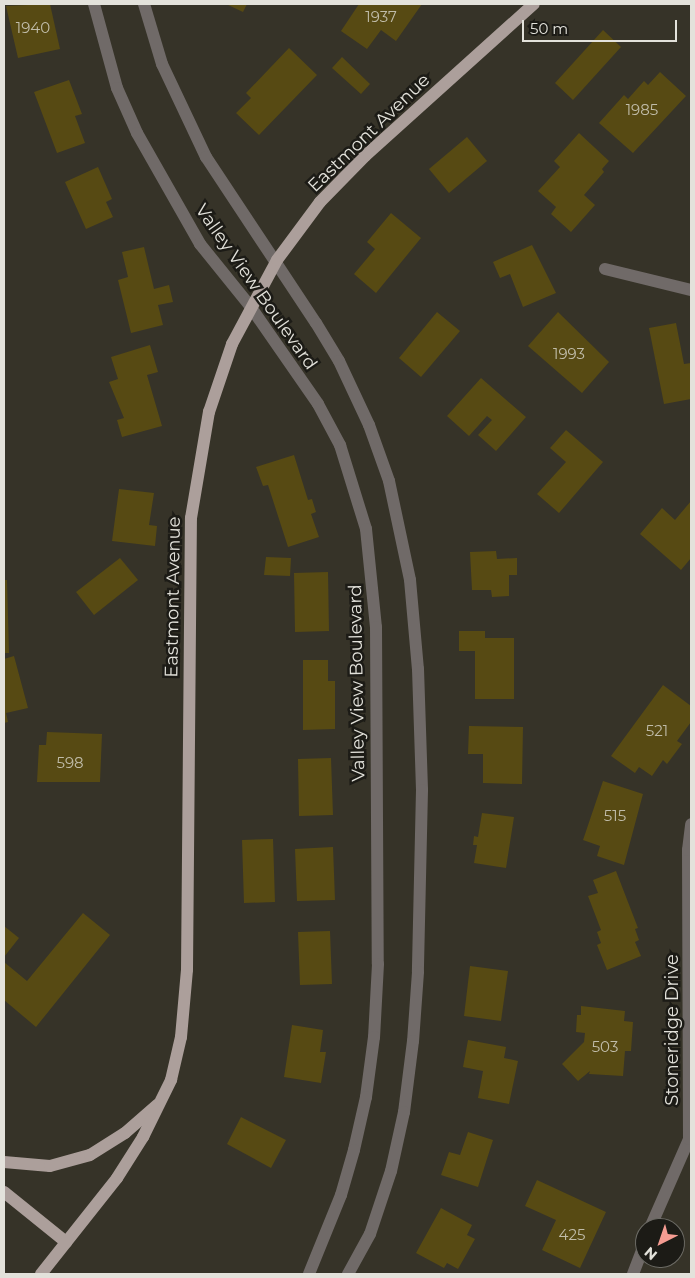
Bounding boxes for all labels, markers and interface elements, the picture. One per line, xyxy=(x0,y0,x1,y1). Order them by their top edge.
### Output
house number: 1937 xyxy=(365,8,397,26)
scale bar xyxy=(525,10,680,42)
house number: 1940 xyxy=(16,19,50,37)
text: 50 m xyxy=(530,19,568,38)
street label: Eastmont Avenue xyxy=(304,69,434,197)
house number: 1985 xyxy=(626,101,658,119)
street label: Valley View Boulevard xyxy=(191,200,321,374)
house number: 1993 xyxy=(553,345,585,363)
street label: Eastmont Avenue xyxy=(161,516,185,678)
street label: Valley View Boulevard xyxy=(344,584,370,782)
house number: 521 xyxy=(646,722,668,740)
house number: 598 xyxy=(56,754,84,772)
house number: 515 xyxy=(604,807,626,825)
street label: Stoneridge Drive xyxy=(661,954,683,1106)
house number: 503 xyxy=(592,1038,618,1056)
north arrow xyxy=(635,1218,685,1268)
house number: 425 xyxy=(559,1226,585,1244)
text: N xyxy=(641,1243,661,1264)

